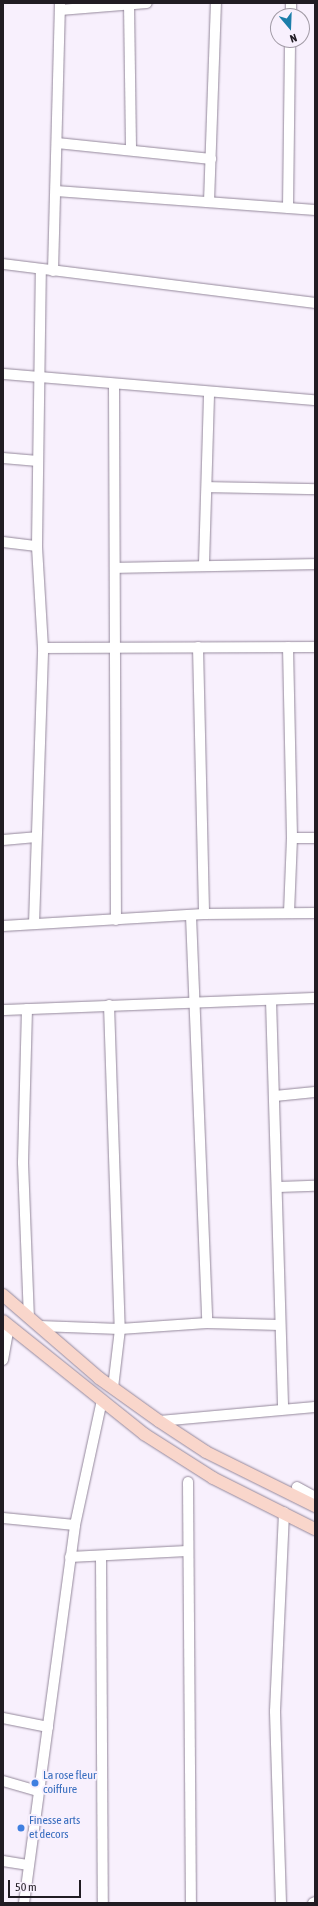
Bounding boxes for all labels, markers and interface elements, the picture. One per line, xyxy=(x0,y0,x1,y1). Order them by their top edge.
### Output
north arrow xyxy=(270,8,310,48)
text: N xyxy=(289,32,299,45)
place label: La rose fleur coiffure xyxy=(43,1769,97,1797)
marker: La rose fleur coiffure xyxy=(30,1778,40,1788)
place label: Finesse arts et decors xyxy=(29,1814,80,1842)
marker: Finesse arts et decors xyxy=(16,1823,26,1833)
scale bar xyxy=(10,1872,83,1898)
text: 50 m xyxy=(15,1880,37,1894)

